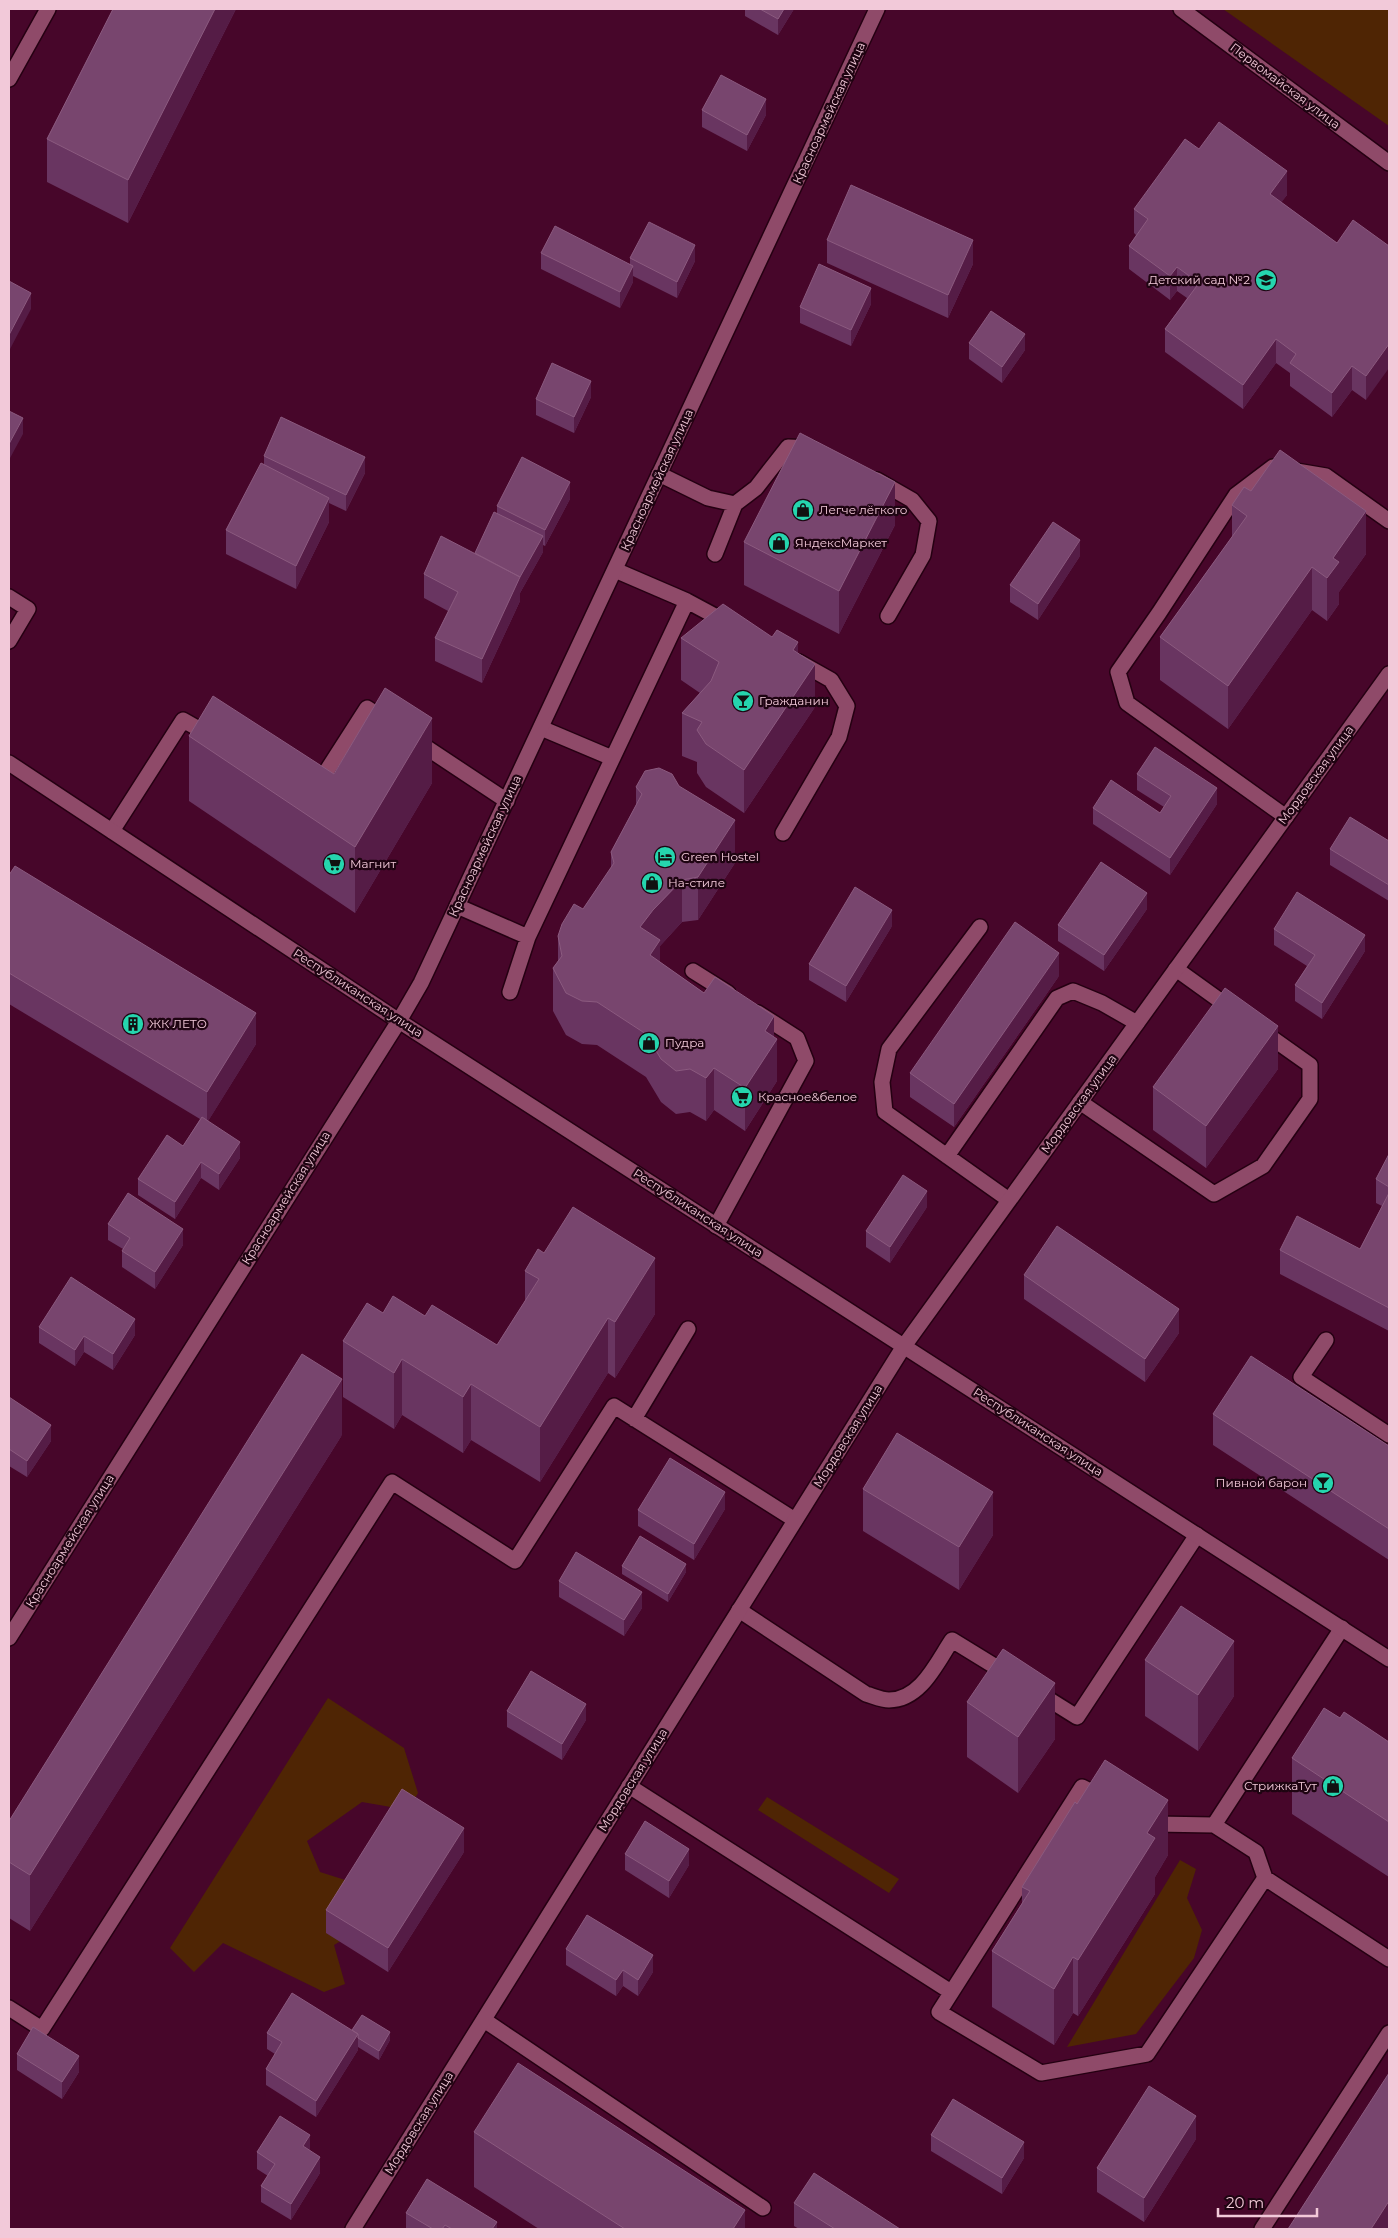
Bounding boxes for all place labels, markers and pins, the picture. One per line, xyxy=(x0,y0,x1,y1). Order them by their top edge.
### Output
school or university icon: Детский сад №2 xyxy=(1254,268,1278,292)
place label: Детский сад №2 xyxy=(1149,272,1250,287)
shop icon: Легче лёгкого xyxy=(791,498,815,522)
place label: Легче лёгкого xyxy=(819,502,908,517)
shop icon: ЯндексМаркет xyxy=(767,531,791,555)
place label: ЯндексМаркет xyxy=(795,535,887,550)
bar icon: Гражданин xyxy=(731,689,755,713)
place label: Гражданин xyxy=(759,693,829,708)
hotel icon: Green Hostel xyxy=(653,845,677,869)
place label: Green Hostel xyxy=(681,849,759,864)
supermarket icon: Магнит xyxy=(322,852,346,876)
place label: Магнит xyxy=(350,856,397,871)
shop icon: На-стиле xyxy=(640,871,664,895)
place label: На-стиле xyxy=(668,875,725,890)
building icon: ЖК ЛЕТО xyxy=(121,1012,145,1036)
place label: ЖК ЛЕТО xyxy=(149,1016,207,1031)
shop icon: Пудра xyxy=(637,1031,661,1055)
place label: Пудра xyxy=(665,1035,704,1050)
supermarket icon: Красное&белое xyxy=(730,1085,754,1109)
place label: Красное&белое xyxy=(758,1089,857,1104)
bar icon: Пивной барон xyxy=(1311,1471,1335,1495)
place label: Пивной барон xyxy=(1216,1475,1307,1490)
shop icon: СтрижкаТут xyxy=(1321,1774,1345,1798)
place label: СтрижкаТут xyxy=(1244,1778,1317,1793)

